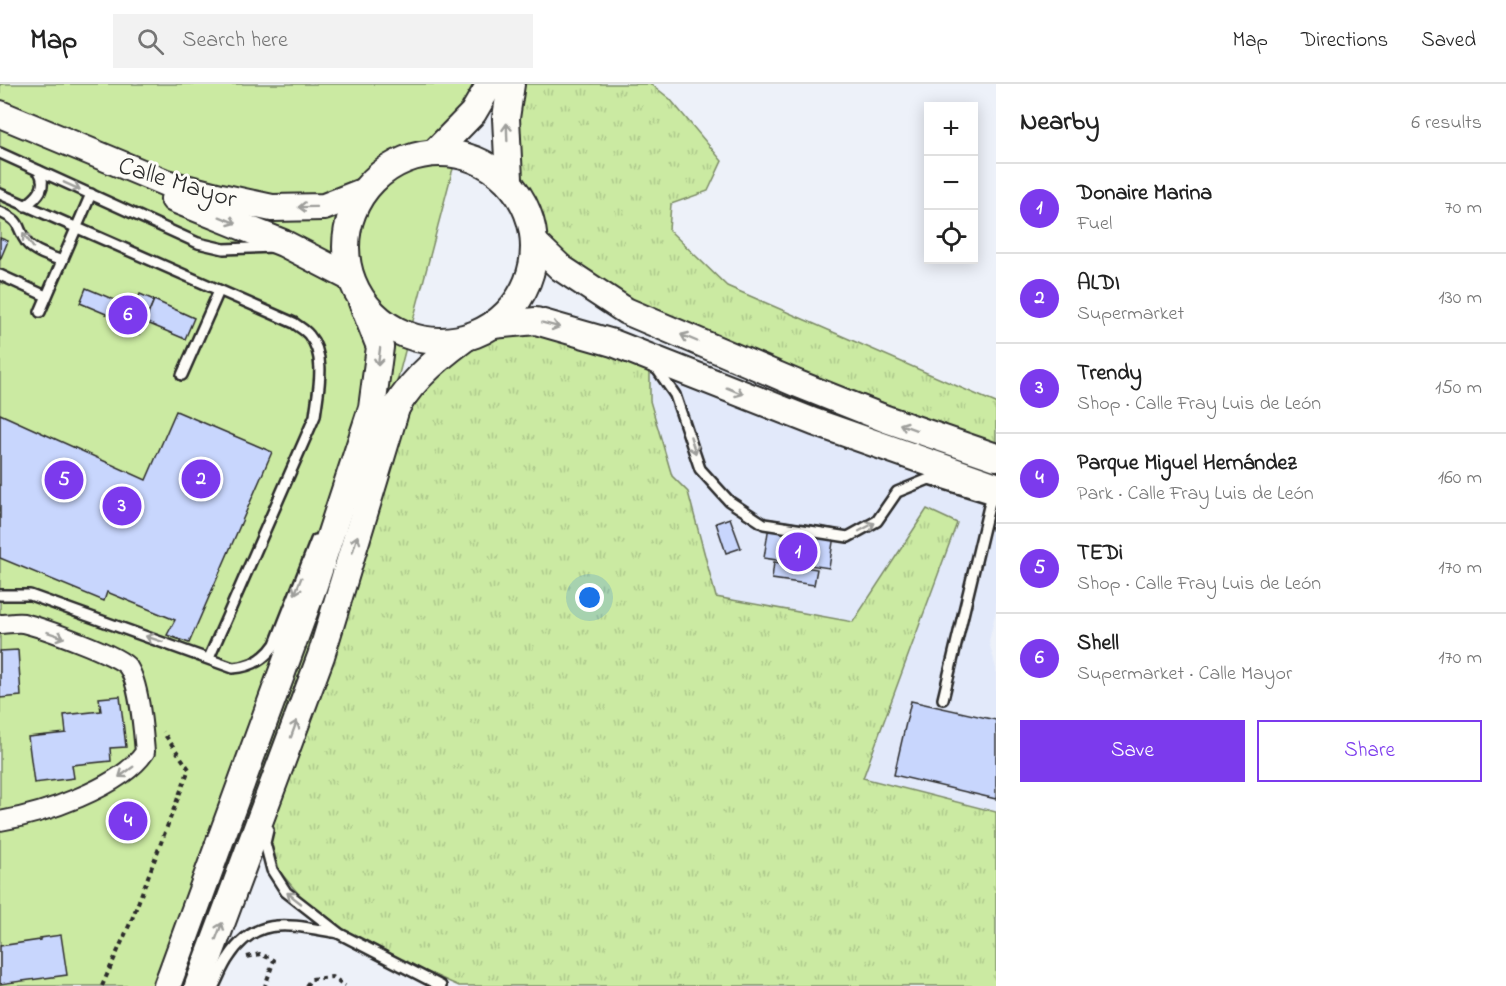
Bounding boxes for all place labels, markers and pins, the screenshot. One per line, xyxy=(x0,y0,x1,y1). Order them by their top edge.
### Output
pin: 6 xyxy=(108,292,148,338)
pin: 2 xyxy=(182,456,220,502)
pin: 5 xyxy=(44,458,84,502)
pin: 3 xyxy=(102,484,142,528)
pin: 1 xyxy=(778,530,818,574)
pin: 4 xyxy=(108,798,148,844)

